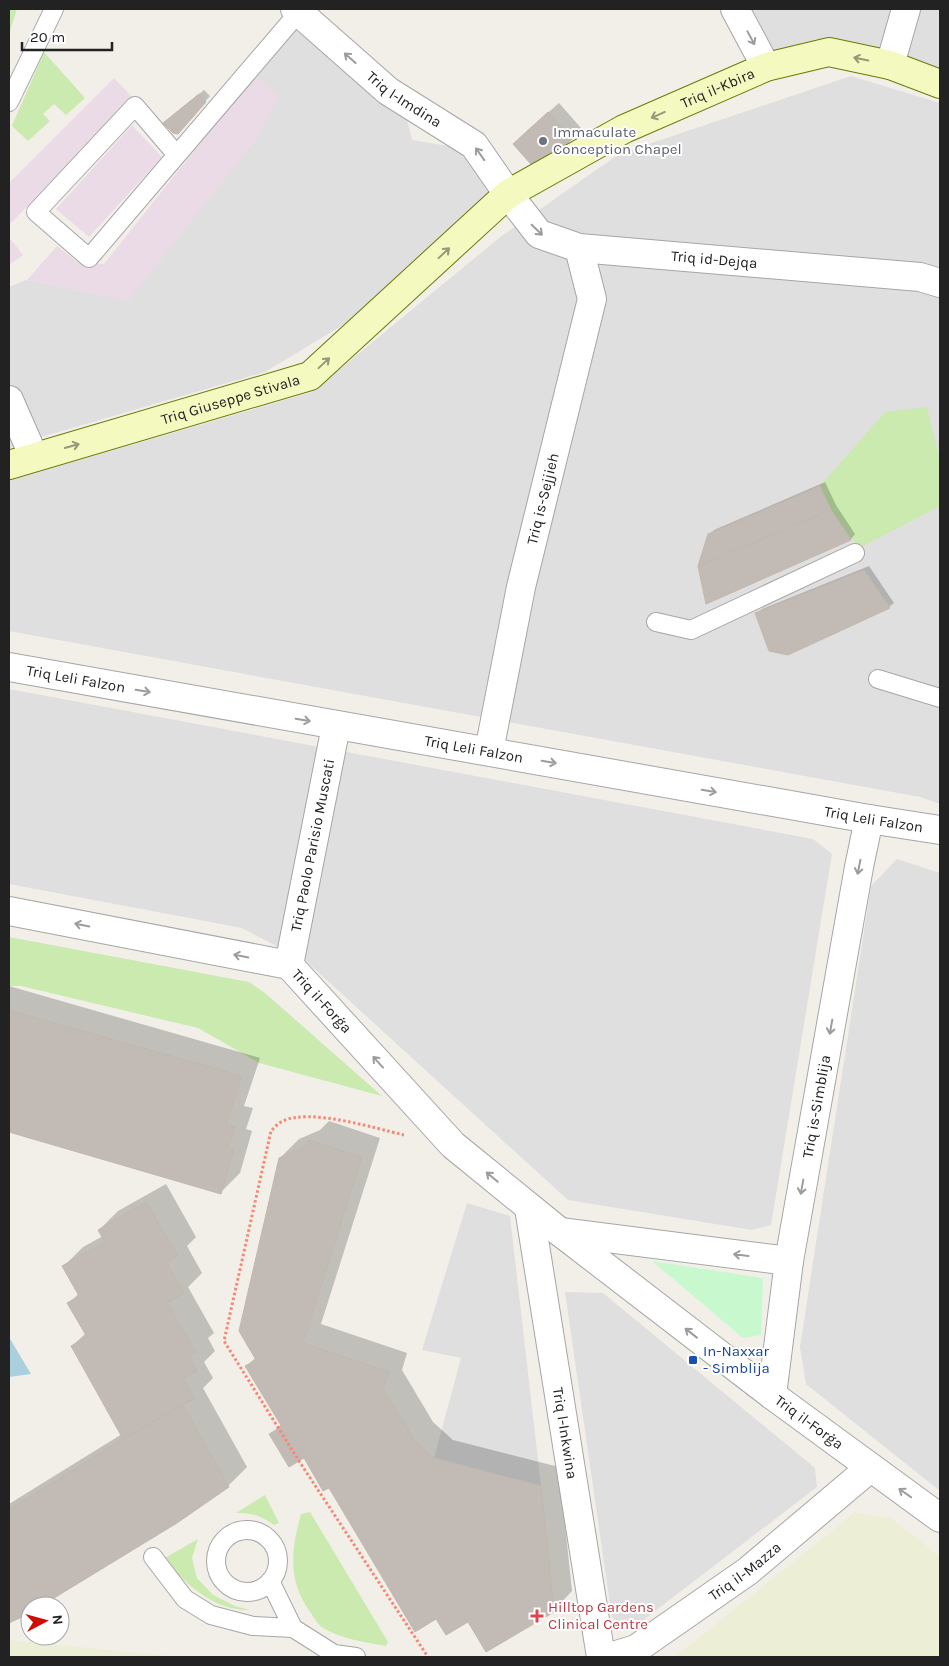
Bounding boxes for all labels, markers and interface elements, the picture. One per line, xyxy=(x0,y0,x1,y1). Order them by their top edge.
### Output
scale bar xyxy=(22,20,112,52)
text: 20 m xyxy=(30,28,65,46)
one-way arrow xyxy=(746,30,756,45)
one-way arrow xyxy=(344,52,357,64)
one-way arrow xyxy=(853,54,869,63)
street label: Triq il-Kbira xyxy=(678,64,757,112)
street label: Triq l-Imdina xyxy=(363,67,445,131)
one-way arrow xyxy=(651,110,666,120)
place label: Immaculate Conception Chapel xyxy=(553,123,682,158)
marker: Immaculate Conception Chapel xyxy=(537,135,549,147)
one-way arrow xyxy=(475,147,485,161)
one-way arrow xyxy=(531,224,543,236)
one-way arrow xyxy=(438,247,451,259)
street label: Triq id-Dejqa xyxy=(670,247,758,272)
one-way arrow xyxy=(318,357,331,369)
street label: Triq Giuseppe Stivala xyxy=(159,370,302,429)
one-way arrow xyxy=(64,441,80,451)
street label: Triq is-Sejjieh xyxy=(523,451,563,546)
street label: Triq Leli Falzon xyxy=(25,661,127,696)
one-way arrow xyxy=(135,687,151,697)
one-way arrow xyxy=(294,715,310,725)
street label: Triq Leli Falzon xyxy=(423,732,525,767)
street label: Triq Paolo Parisio Muscati xyxy=(287,757,338,933)
one-way arrow xyxy=(541,757,557,767)
one-way arrow xyxy=(701,786,717,796)
street label: Triq Leli Falzon xyxy=(823,802,924,836)
one-way arrow xyxy=(854,858,864,874)
one-way arrow xyxy=(74,920,90,930)
one-way arrow xyxy=(234,950,250,960)
street label: Triq il-Forġa xyxy=(288,965,356,1037)
one-way arrow xyxy=(825,1018,835,1034)
street label: Triq is-Simblija xyxy=(798,1053,834,1159)
one-way arrow xyxy=(372,1056,383,1069)
one-way arrow xyxy=(486,1172,499,1183)
one-way arrow xyxy=(797,1178,807,1194)
one-way arrow xyxy=(733,1250,749,1260)
one-way arrow xyxy=(685,1328,698,1339)
place label: In-Naxxar - Simblija xyxy=(703,1342,770,1377)
marker: In-Naxxar - Simblija xyxy=(687,1354,699,1366)
street label: Triq l-Inkwina xyxy=(549,1386,581,1480)
street label: Triq il-Forġa xyxy=(771,1391,847,1453)
one-way arrow xyxy=(898,1488,912,1498)
street label: Triq il-Mazza xyxy=(705,1538,785,1605)
north arrow xyxy=(20,1596,70,1646)
place label: Hilltop Gardens Clinical Centre xyxy=(548,1598,654,1633)
marker: Hilltop Gardens Clinical Centre xyxy=(530,1609,544,1623)
text: N xyxy=(48,1614,66,1626)

